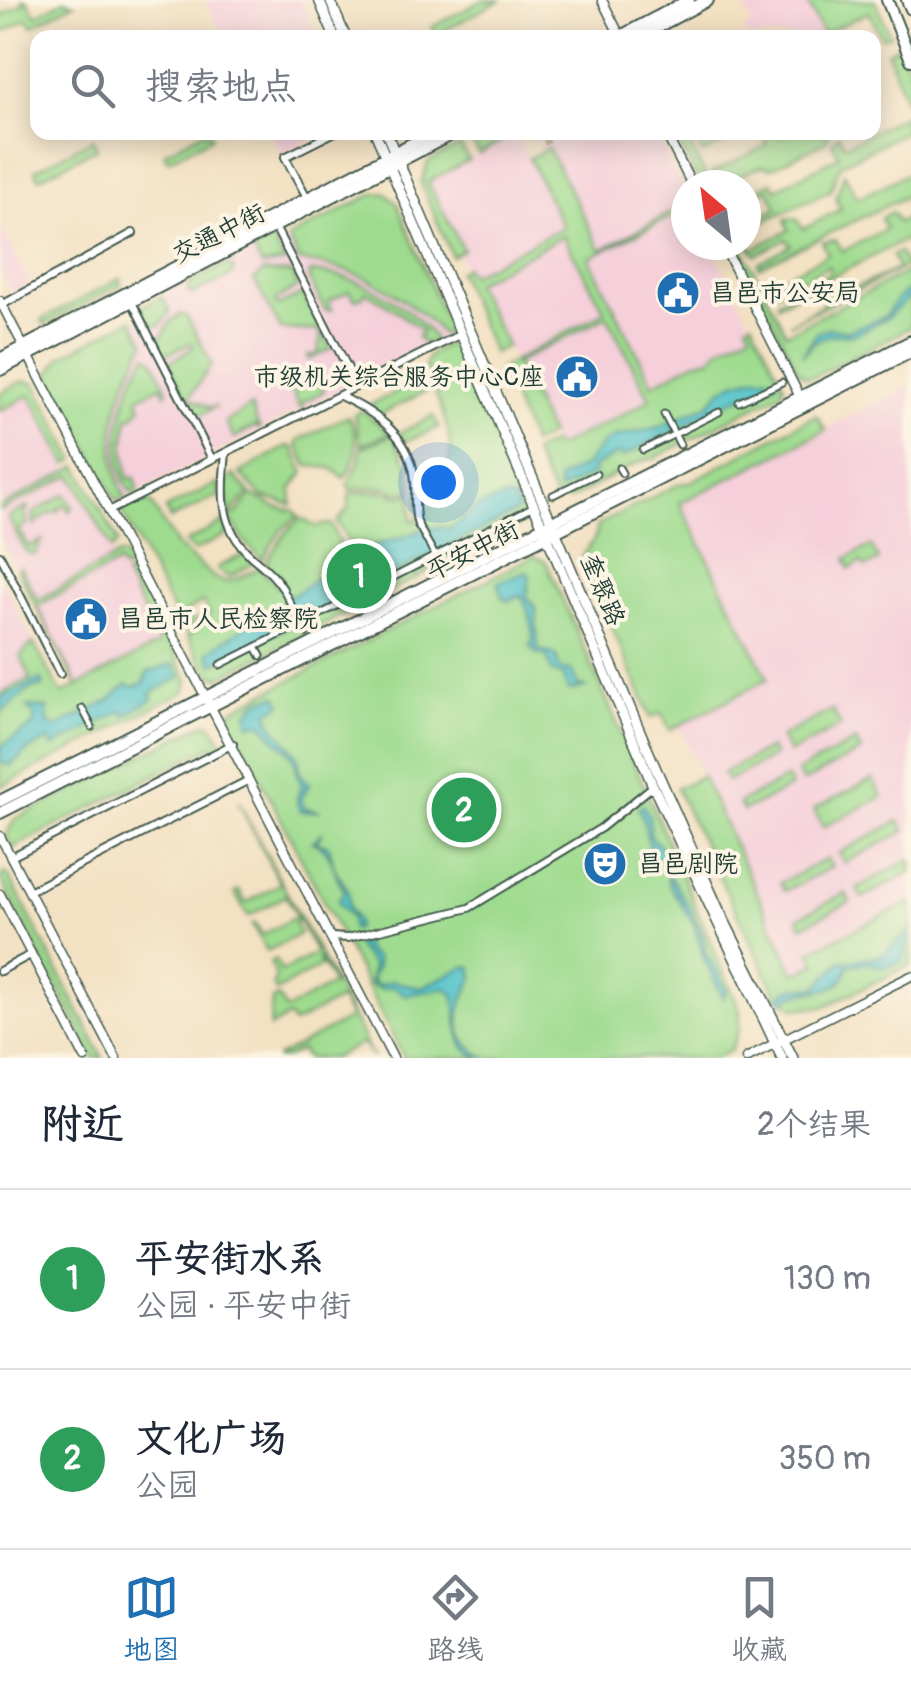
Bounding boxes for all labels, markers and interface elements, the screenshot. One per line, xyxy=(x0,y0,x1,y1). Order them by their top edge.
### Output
search box xyxy=(30,30,881,140)
icon: search xyxy=(65,58,120,113)
text: 搜索地点 xyxy=(145,63,297,111)
north arrow xyxy=(671,170,761,260)
street label: 交通中街 xyxy=(167,197,271,271)
public building icon: 昌邑市公安局 xyxy=(655,270,701,316)
place label: 昌邑市公安局 xyxy=(710,278,860,309)
public building icon: 市级机关综合服务中心C座 xyxy=(554,354,600,400)
place label: 市级机关综合服务中心C座 xyxy=(254,362,544,393)
your location xyxy=(413,457,464,508)
street label: 平安中街 xyxy=(421,514,525,588)
pin: 1 xyxy=(326,538,392,614)
street label: 奎聚路 xyxy=(573,549,631,631)
public building icon: 昌邑市人民检察院 xyxy=(63,596,109,642)
place label: 昌邑市人民检察院 xyxy=(118,604,318,635)
pin: 2 xyxy=(432,772,496,848)
theatre icon: 昌邑剧院 xyxy=(582,841,628,887)
place label: 昌邑剧院 xyxy=(638,849,738,880)
text: 附近 xyxy=(40,1099,124,1151)
text: 2个结果 xyxy=(757,1105,871,1145)
text: 平安街水系 xyxy=(135,1235,325,1283)
text: 1 xyxy=(66,1259,79,1299)
text: 130 m xyxy=(783,1259,871,1299)
text: 公园 · 平安中街 xyxy=(135,1286,351,1326)
text: 文化广场 xyxy=(135,1415,287,1463)
text: 2 xyxy=(64,1439,81,1479)
text: 350 m xyxy=(779,1439,871,1479)
text: 公园 xyxy=(135,1466,199,1506)
tab: 地图 xyxy=(124,1570,180,1668)
tab: 路线 xyxy=(427,1570,483,1668)
tab: 收藏 xyxy=(731,1570,787,1668)

